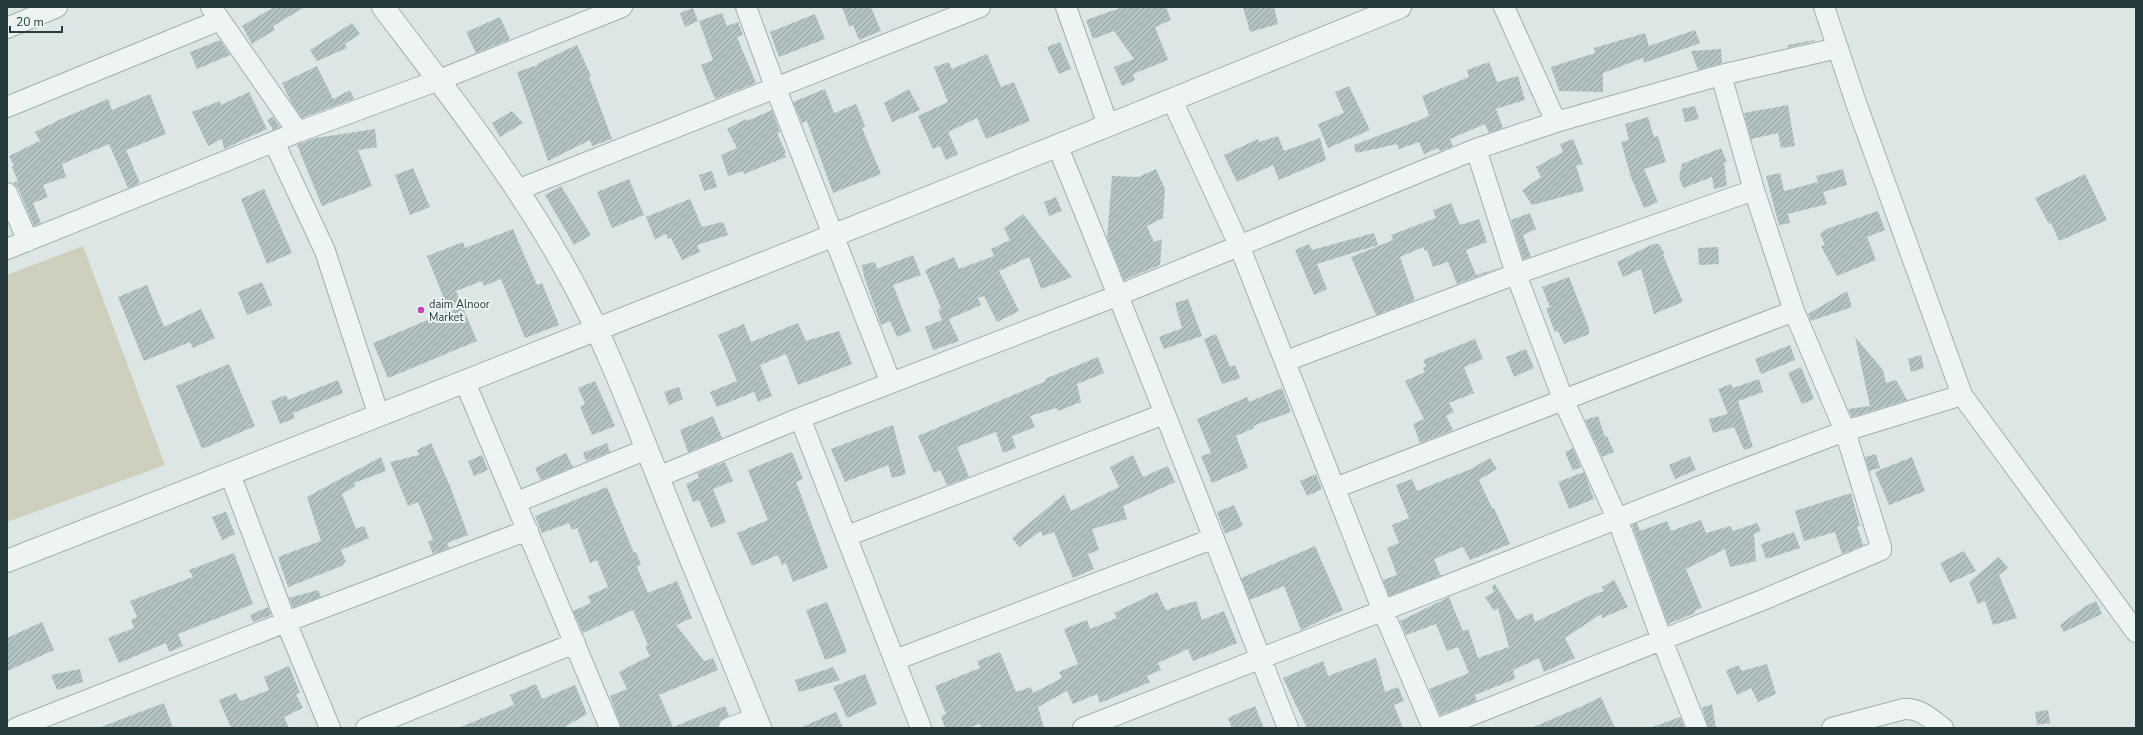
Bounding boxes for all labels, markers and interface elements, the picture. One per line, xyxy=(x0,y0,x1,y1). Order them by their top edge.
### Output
scale bar xyxy=(10,8,62,34)
text: 20 m xyxy=(16,14,44,30)
place label: daim Alnoor Market xyxy=(429,297,490,325)
marker: daim Alnoor Market xyxy=(416,305,426,315)

